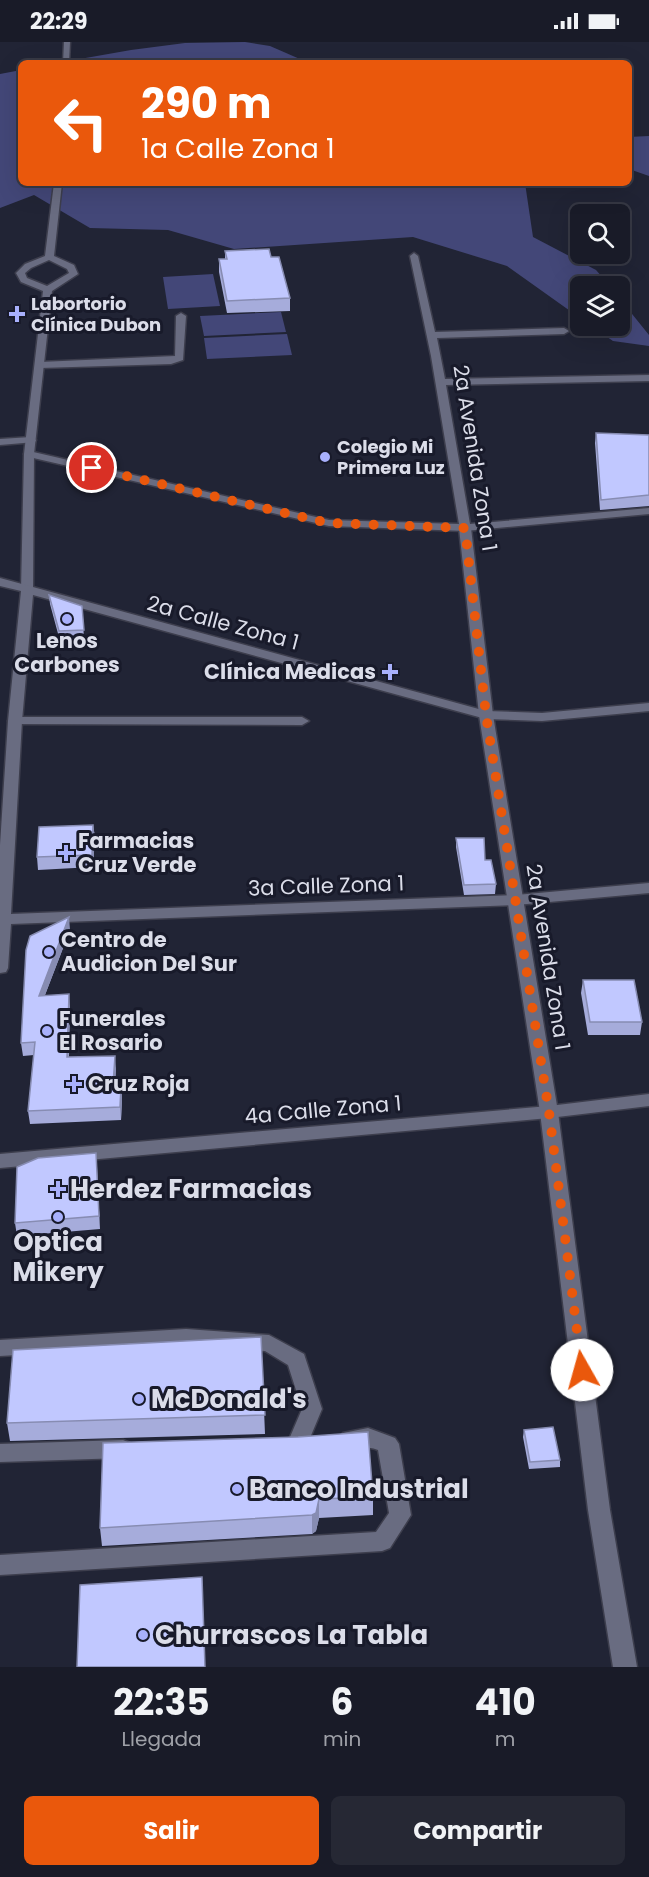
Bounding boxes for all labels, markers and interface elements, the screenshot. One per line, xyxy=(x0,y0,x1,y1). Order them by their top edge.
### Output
text: 22:29 xyxy=(30,6,87,37)
text: 290 m xyxy=(141,74,272,133)
icon: left xyxy=(42,84,120,162)
text: 1a Calle Zona 1 xyxy=(141,130,335,167)
map controls xyxy=(570,204,630,336)
button: search xyxy=(570,204,630,264)
button: layers xyxy=(570,276,630,336)
place label: Labortorio Clínica Dubon xyxy=(31,291,161,337)
marker: Labortorio Clínica Dubon xyxy=(8,305,26,323)
street label: 2a Avenida Zona 1 xyxy=(446,363,505,553)
place label: Colegio Mi Primera Luz xyxy=(337,434,445,480)
pin xyxy=(66,442,117,493)
marker: Colegio Mi Primera Luz xyxy=(318,450,332,464)
icon: arrive xyxy=(75,451,108,484)
street label: 2a Calle Zona 1 xyxy=(144,588,302,657)
marker: Lenos Carbones xyxy=(60,612,74,626)
place label: Lenos Carbones xyxy=(14,626,120,679)
place label: Clínica Medicas xyxy=(204,657,376,686)
marker: Clínica Medicas xyxy=(381,663,399,681)
place label: Farmacias Cruz Verde xyxy=(78,826,197,879)
marker: Farmacias Cruz Verde xyxy=(59,846,73,860)
street label: 2a Avenida Zona 1 xyxy=(519,862,578,1052)
street label: 3a Calle Zona 1 xyxy=(247,868,405,903)
place label: Centro de Audicion Del Sur xyxy=(61,925,237,978)
marker: Centro de Audicion Del Sur xyxy=(42,945,56,959)
place label: Funerales El Rosario xyxy=(59,1004,166,1057)
marker: Funerales El Rosario xyxy=(40,1024,54,1038)
place label: Cruz Roja xyxy=(88,1069,190,1098)
marker: Cruz Roja xyxy=(65,1075,83,1093)
street label: 4a Calle Zona 1 xyxy=(243,1088,402,1131)
place label: Herdez Farmacias xyxy=(70,1171,312,1207)
marker: Herdez Farmacias xyxy=(51,1182,65,1196)
marker: Optica Mikery xyxy=(51,1210,65,1224)
place label: Optica Mikery xyxy=(12,1224,104,1290)
position arrow xyxy=(550,1338,614,1402)
place label: McDonald's xyxy=(151,1381,307,1417)
marker: McDonald's xyxy=(132,1392,146,1406)
place label: Banco Industrial xyxy=(249,1471,469,1507)
marker: Banco Industrial xyxy=(230,1482,244,1496)
place label: Churrascos La Tabla xyxy=(155,1617,428,1653)
marker: Churrascos La Tabla xyxy=(136,1628,150,1642)
text: 22:35 xyxy=(113,1677,210,1728)
text: 6 xyxy=(331,1677,354,1728)
text: 410 xyxy=(474,1677,536,1728)
text: Llegada xyxy=(121,1725,201,1753)
text: min xyxy=(323,1725,361,1753)
text: m xyxy=(495,1725,515,1753)
button: Salir xyxy=(24,1796,319,1865)
button: Compartir xyxy=(331,1796,625,1865)

